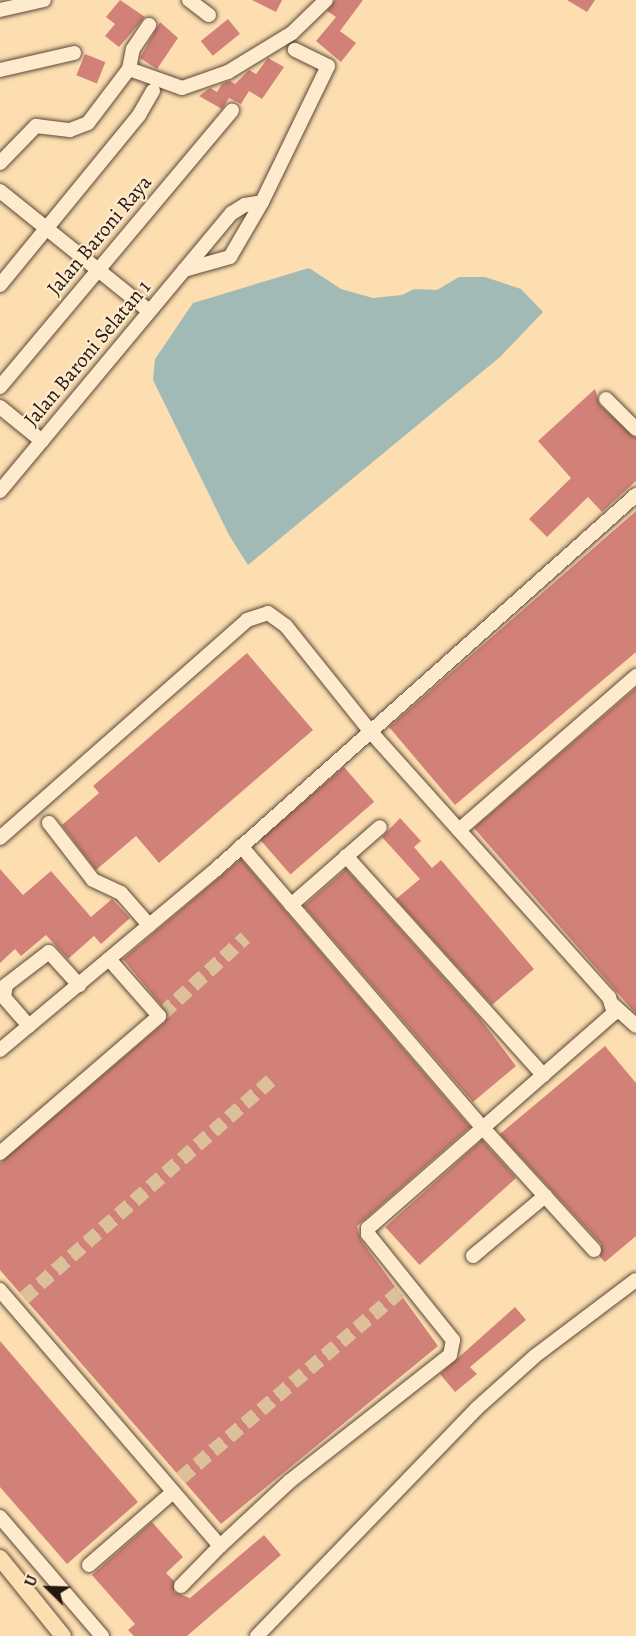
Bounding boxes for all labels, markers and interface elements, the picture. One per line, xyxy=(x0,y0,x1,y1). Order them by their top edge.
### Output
street label: Jalan Baroni Raya xyxy=(41,170,157,300)
street label: Jalan Baroni Selatan 1 xyxy=(18,275,156,431)
north arrow xyxy=(18,1558,78,1618)
text: U xyxy=(19,1572,44,1590)

